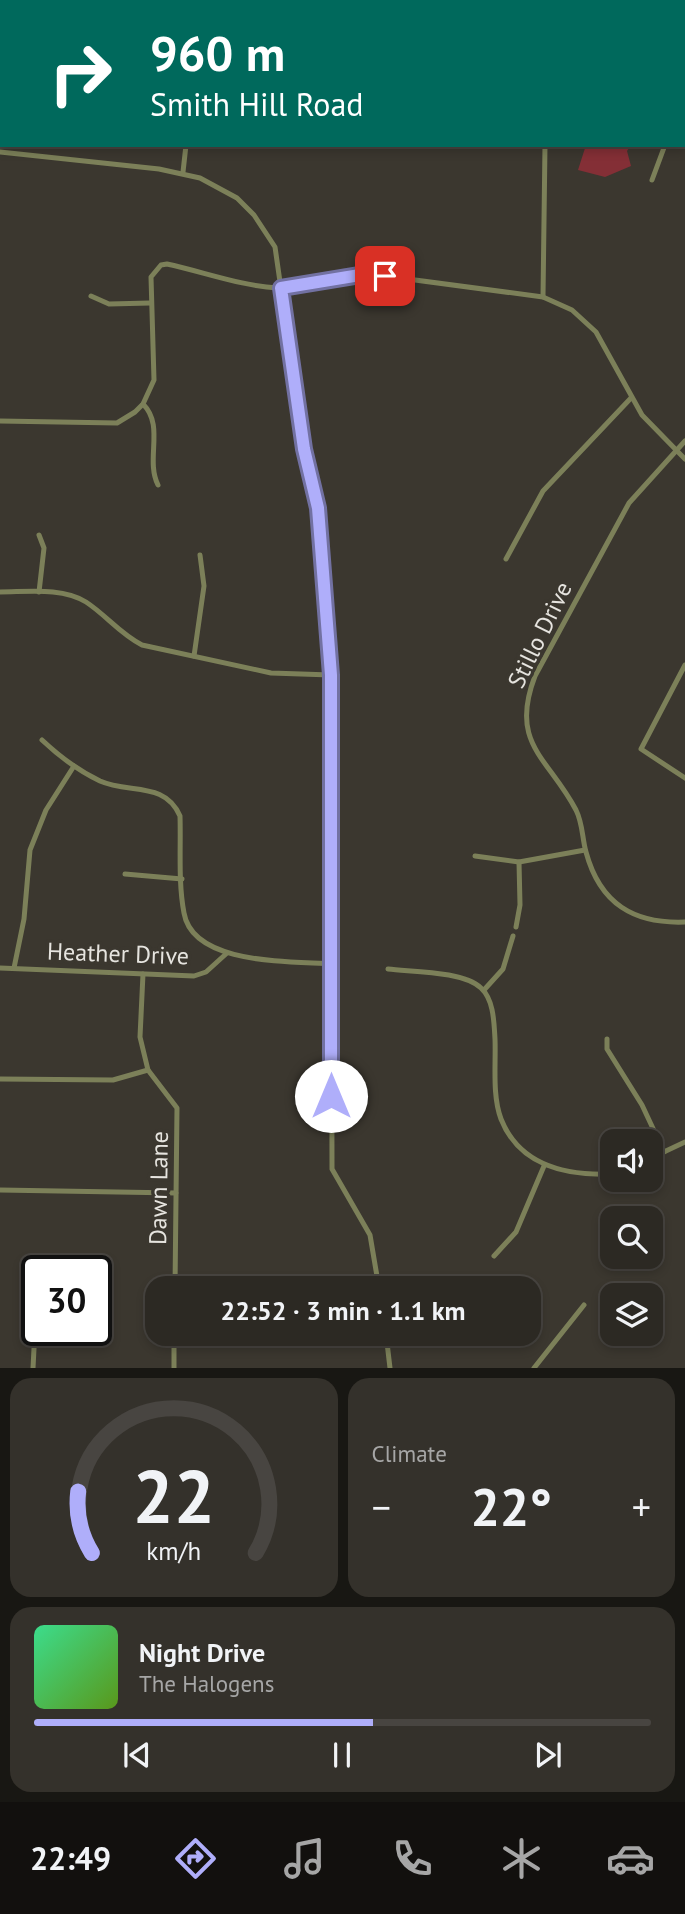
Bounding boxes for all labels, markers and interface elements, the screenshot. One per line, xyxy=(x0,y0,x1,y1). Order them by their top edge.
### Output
text: 960 m xyxy=(150,21,285,85)
icon: right xyxy=(35,28,126,119)
text: Smith Hill Road xyxy=(150,83,364,125)
pin xyxy=(355,246,415,306)
icon: arrive xyxy=(366,257,404,295)
street label: Stillo Drive xyxy=(501,577,579,693)
street label: Heather Drive xyxy=(46,936,190,971)
position arrow xyxy=(294,1059,368,1133)
map controls xyxy=(600,1129,663,1346)
button: sound xyxy=(600,1129,663,1192)
street label: Dawn Lane xyxy=(142,1131,175,1245)
button: search xyxy=(600,1206,663,1269)
speed limit sign: 30 xyxy=(21,1255,112,1346)
button: layers xyxy=(600,1283,663,1346)
text: 22:52 · 3 min · 1.1 km xyxy=(221,1294,466,1327)
text: Climate xyxy=(372,1439,447,1468)
text: 22 xyxy=(132,1450,215,1544)
text: 22° xyxy=(470,1473,552,1540)
text: − xyxy=(372,1482,391,1531)
text: + xyxy=(632,1482,651,1531)
text: km/h xyxy=(146,1535,201,1567)
text: Night Drive xyxy=(139,1636,265,1669)
text: The Halogens xyxy=(139,1669,274,1698)
icon: previous xyxy=(118,1736,156,1774)
icon: pause xyxy=(323,1736,361,1774)
icon: next xyxy=(529,1736,567,1774)
icon: directions xyxy=(171,1834,220,1883)
icon: music xyxy=(280,1834,329,1883)
icon: phone xyxy=(388,1834,437,1883)
icon: climate xyxy=(497,1834,546,1883)
icon: car xyxy=(606,1834,655,1883)
text: 22:49 xyxy=(30,1837,111,1879)

